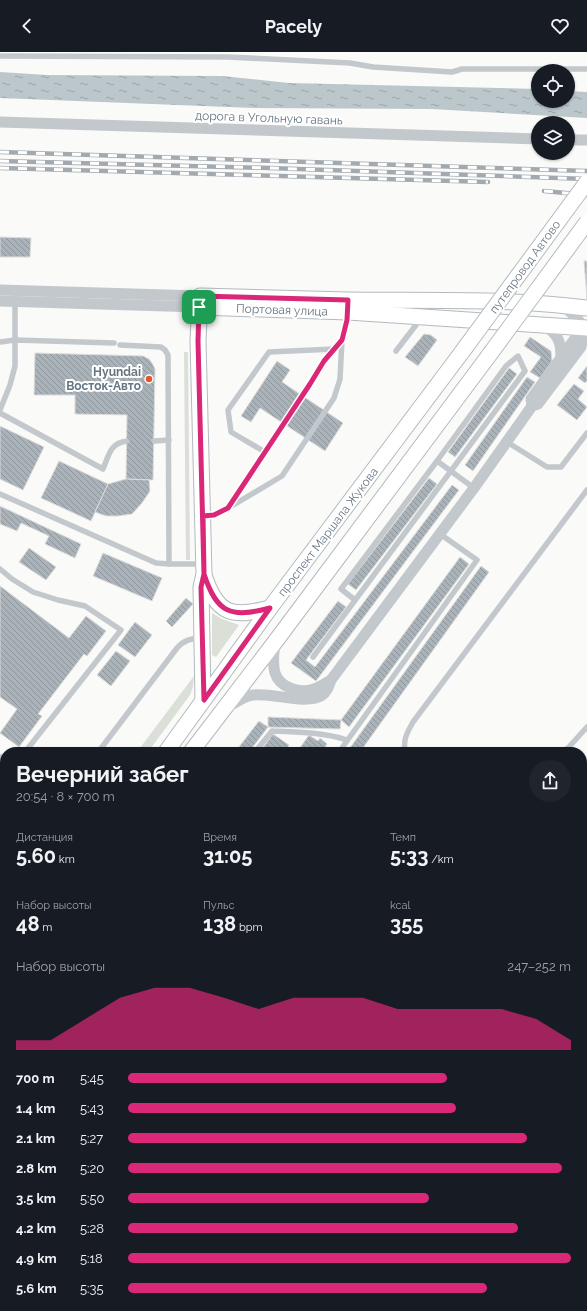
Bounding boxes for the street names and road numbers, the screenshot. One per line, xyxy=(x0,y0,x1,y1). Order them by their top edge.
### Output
street label: дорога в Угольную гавань xyxy=(195,108,343,128)
street label: путепровод Автово xyxy=(487,218,563,316)
street label: Портовая улица xyxy=(236,301,328,319)
street label: проспект Маршала Жукова xyxy=(275,465,381,599)

